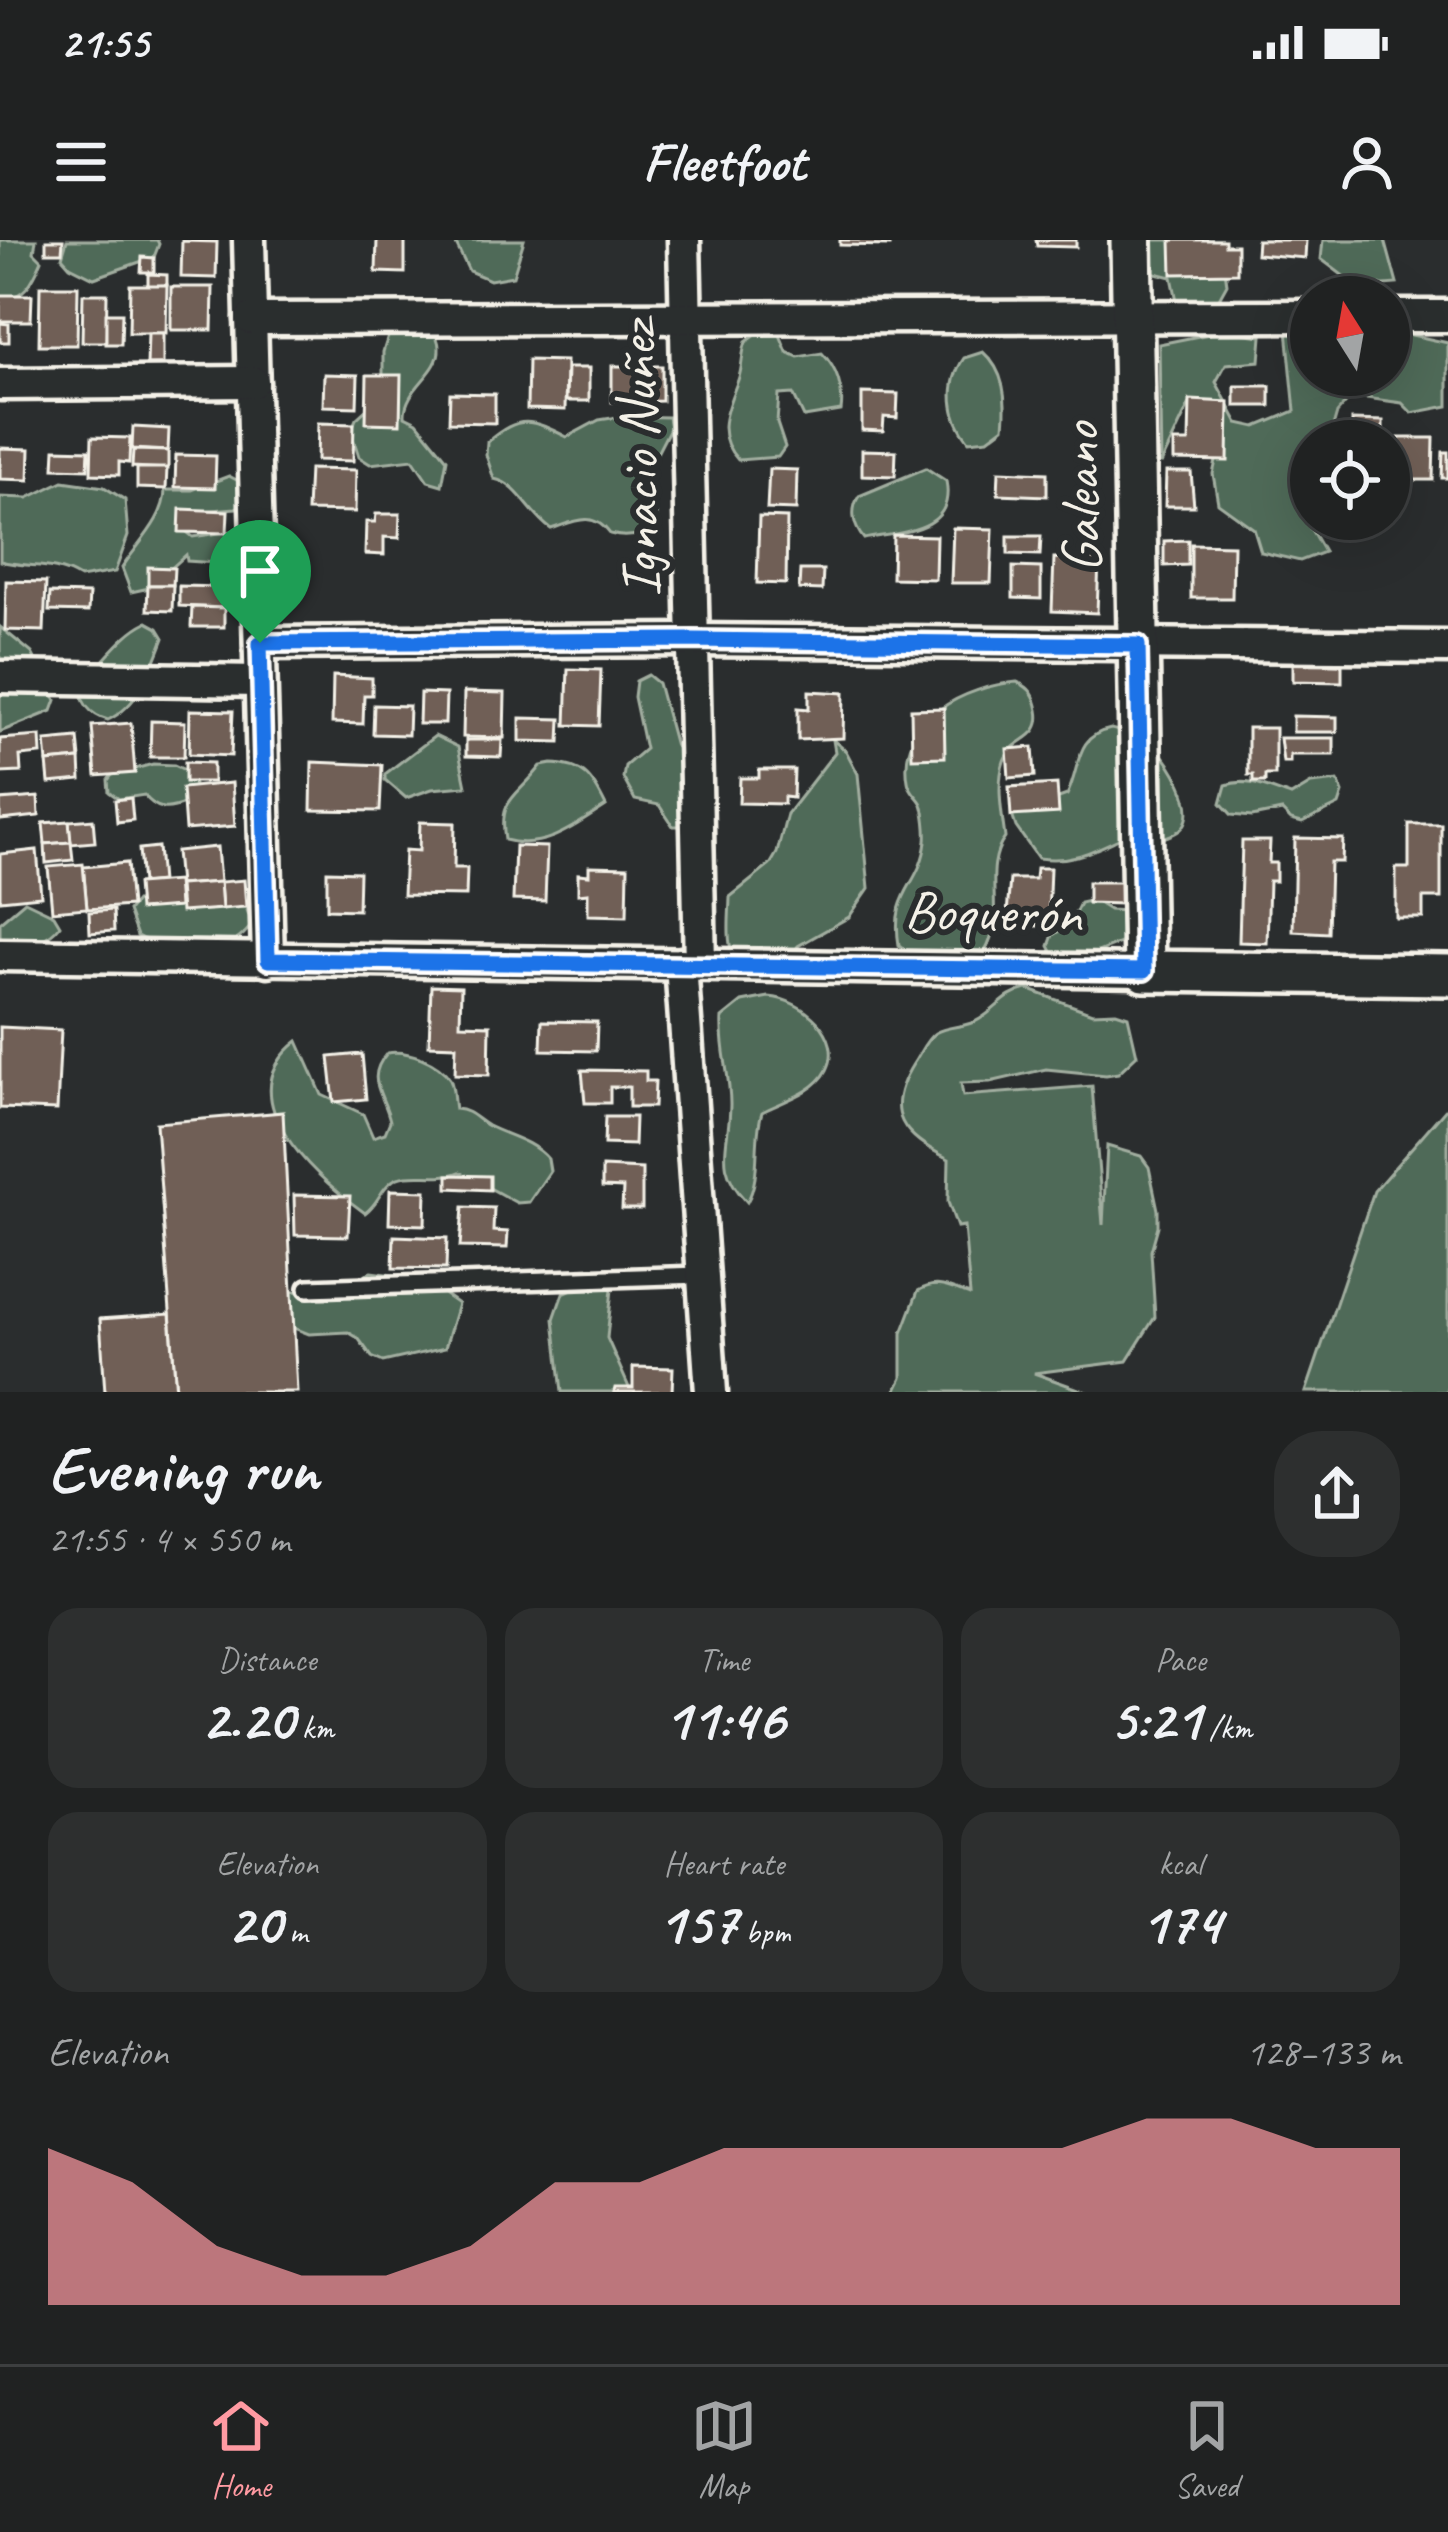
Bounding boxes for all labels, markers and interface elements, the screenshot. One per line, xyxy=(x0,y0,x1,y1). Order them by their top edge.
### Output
text: 21:55 xyxy=(60,14,148,71)
text: Fleetfoot xyxy=(643,128,805,196)
icon: menu xyxy=(48,129,114,195)
icon: person xyxy=(1334,129,1400,195)
north arrow xyxy=(1290,276,1410,396)
map controls xyxy=(1290,276,1410,540)
street label: Ignacio Nuñez xyxy=(599,314,676,598)
street label: Galeano xyxy=(1043,420,1117,574)
button: locate xyxy=(1290,420,1410,540)
pin xyxy=(209,520,311,643)
icon: arrive xyxy=(227,538,293,604)
street label: Boquerón xyxy=(904,874,1085,950)
text: Evening run xyxy=(48,1428,318,1511)
button: share xyxy=(1274,1431,1400,1557)
text: 21:55 · 4 × 550 m xyxy=(48,1515,290,1564)
text: Distance xyxy=(218,1639,317,1681)
text: Time xyxy=(699,1639,749,1681)
text: Pace xyxy=(1155,1639,1206,1681)
text: 2.20 xyxy=(201,1681,294,1757)
text: 11:46 xyxy=(663,1681,785,1757)
text: 5:21 xyxy=(1109,1681,1201,1757)
text: km xyxy=(294,1707,334,1749)
text: /km xyxy=(1201,1707,1252,1749)
text: Elevation xyxy=(217,1843,318,1885)
text: Heart rate xyxy=(664,1843,784,1885)
text: kcal xyxy=(1159,1843,1202,1885)
text: 20 xyxy=(227,1885,281,1961)
text: 157 xyxy=(657,1885,737,1961)
text: 174 xyxy=(1140,1885,1221,1961)
text: m xyxy=(281,1911,308,1953)
text: bpm xyxy=(737,1911,791,1953)
text: Elevation xyxy=(48,2028,168,2077)
text: 128–133 m xyxy=(1246,2028,1400,2077)
tab: Home xyxy=(208,2393,274,2507)
tab: Map xyxy=(691,2393,757,2507)
tab: Saved xyxy=(1174,2393,1240,2507)

